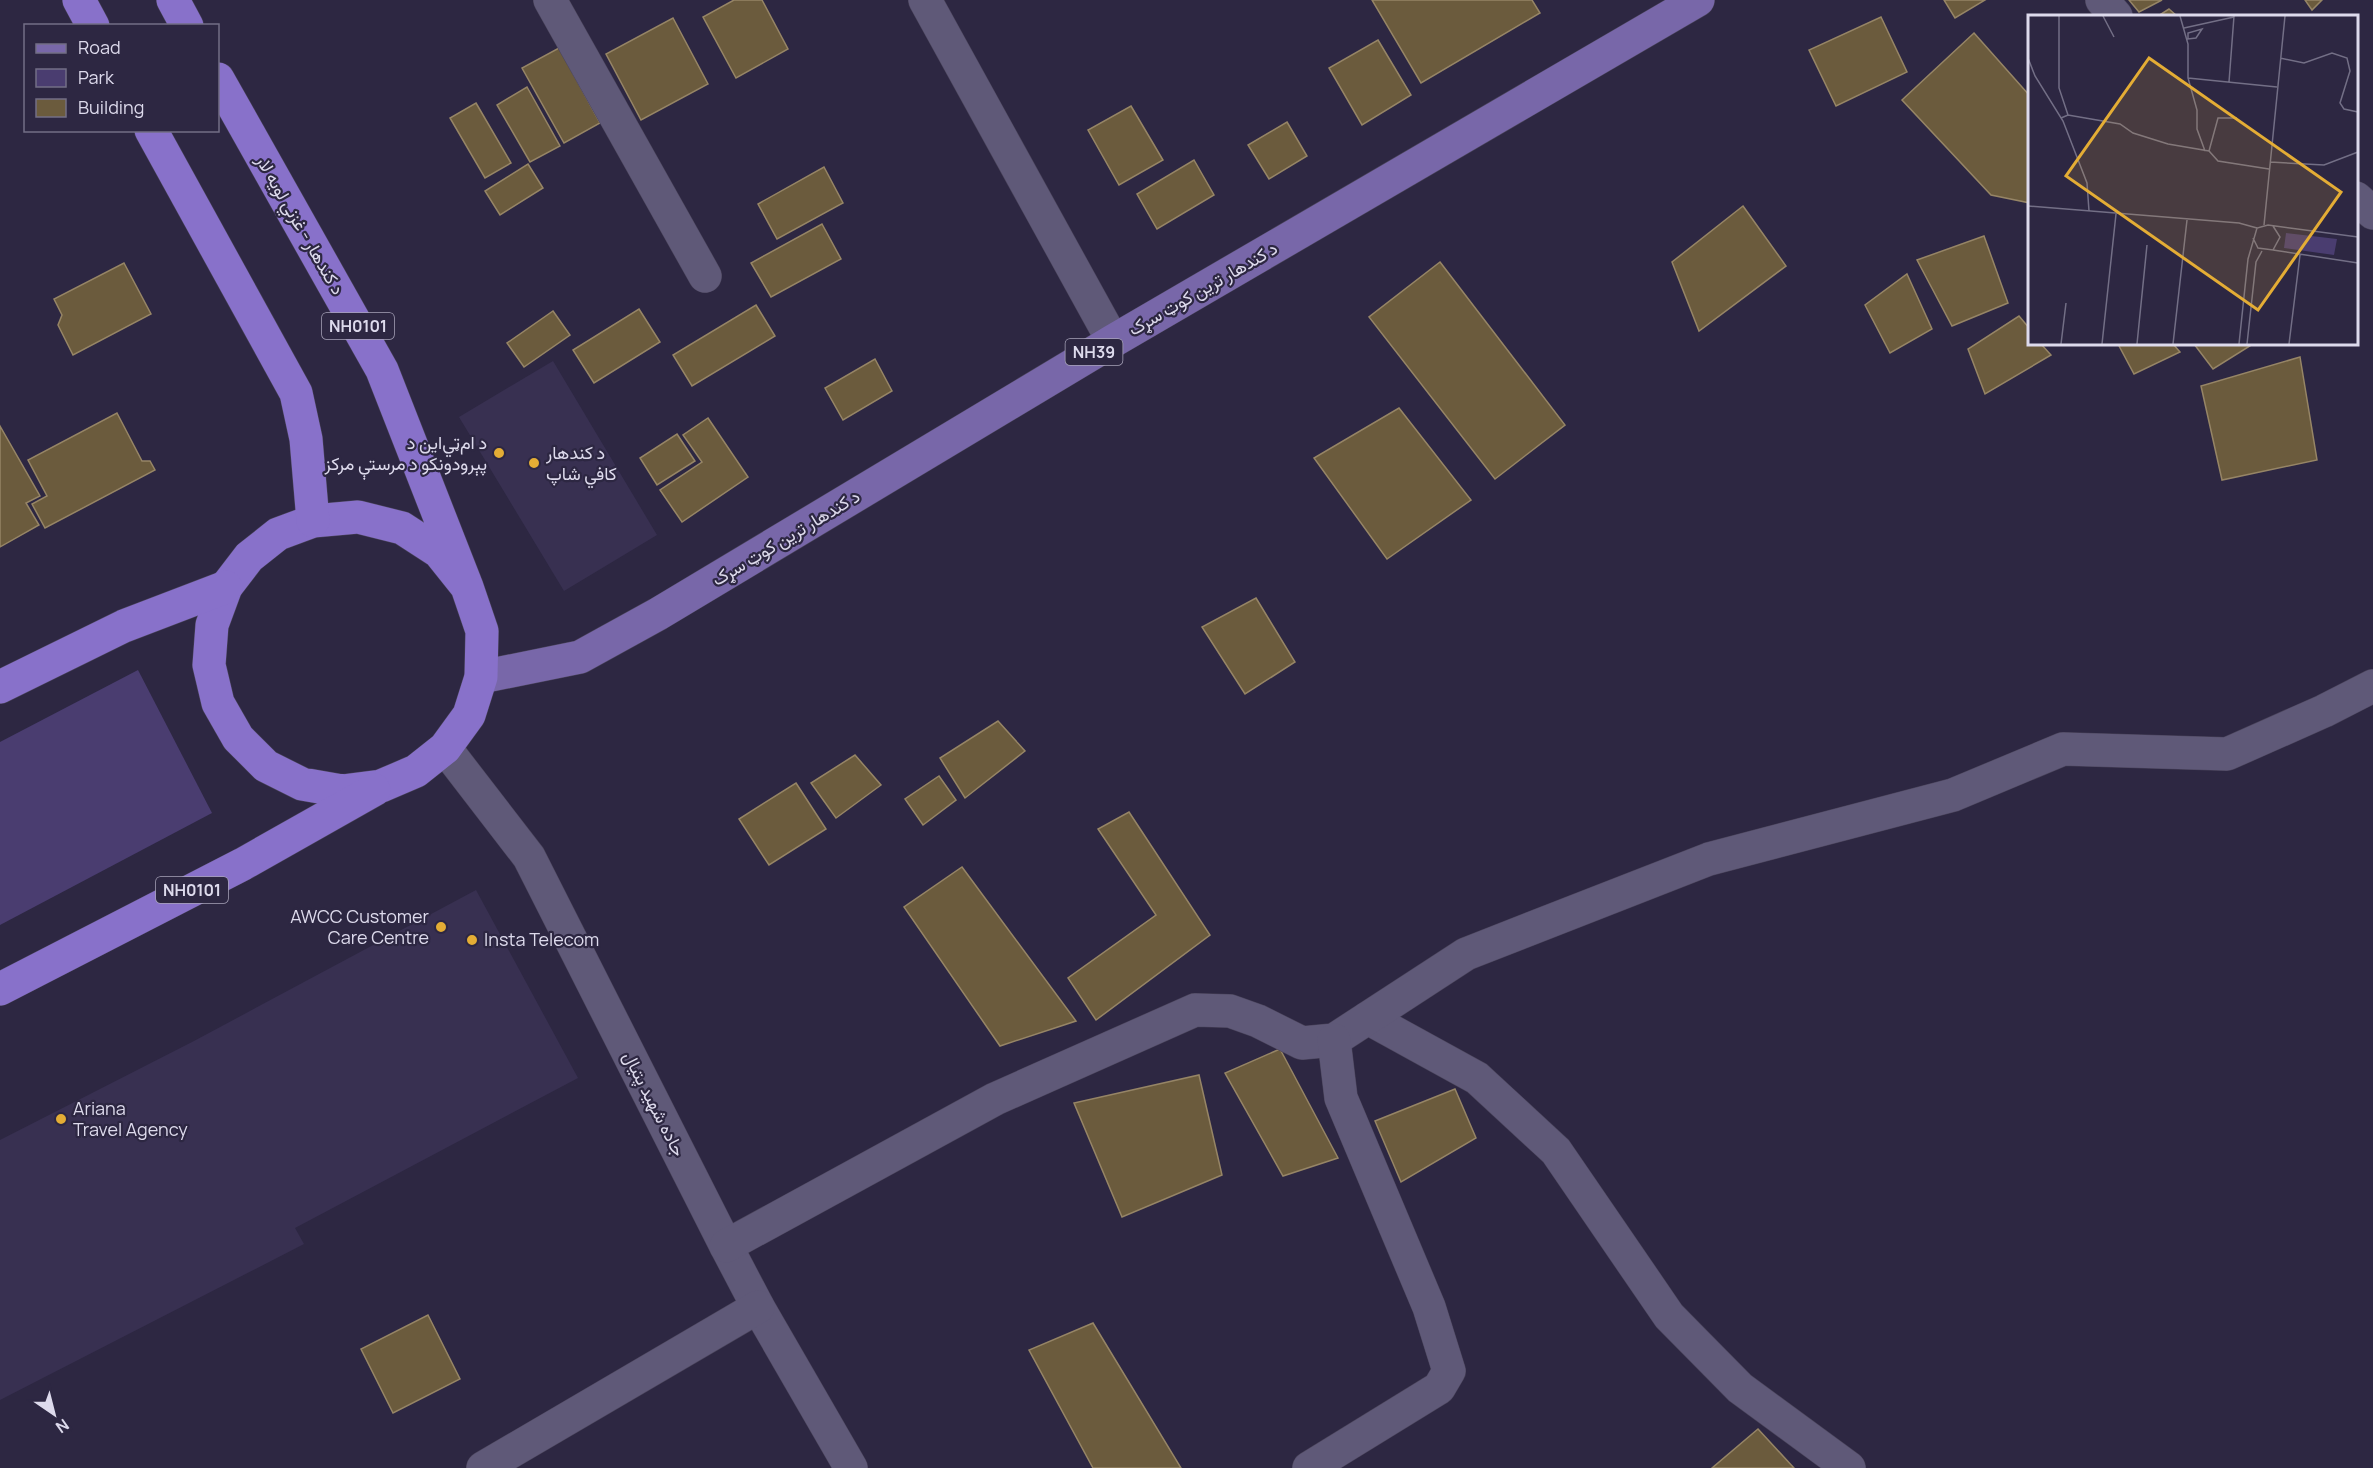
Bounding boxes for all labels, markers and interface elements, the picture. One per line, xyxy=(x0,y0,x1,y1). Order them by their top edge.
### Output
inset map xyxy=(2028,15,2358,345)
legend xyxy=(24,24,219,132)
text: Road xyxy=(78,35,121,59)
text: Park xyxy=(78,65,115,89)
text: Building xyxy=(78,95,144,119)
street label: د کندهار - غزني لويه لار xyxy=(247,149,351,301)
street label: د کندهار ترين کوټ سړک xyxy=(1123,236,1282,342)
road number: NH0101 xyxy=(322,313,394,339)
road number: NH39 xyxy=(1066,339,1122,365)
place label: د ام‌ټي‌اين د پېرودونکو د مرستې مرکز xyxy=(324,430,487,481)
place label: د کندهار کافي شاپ xyxy=(545,440,617,489)
marker: د ام‌ټي‌اين د پېرودونکو د مرستې مرکز xyxy=(492,446,506,460)
marker: د کندهار کافي شاپ xyxy=(527,456,541,470)
street label: د کندهار ترين کوټ سړک xyxy=(707,483,864,592)
road number: NH0101 xyxy=(156,877,228,903)
place label: AWCC Customer Care Centre xyxy=(290,904,430,949)
marker: AWCC Customer Care Centre xyxy=(434,920,448,934)
place label: Insta Telecom xyxy=(484,927,599,951)
marker: Insta Telecom xyxy=(465,933,479,947)
street label: جاده شهید پتیال xyxy=(617,1047,692,1161)
place label: Ariana Travel Agency xyxy=(73,1096,188,1141)
marker: Ariana Travel Agency xyxy=(54,1112,68,1126)
north arrow xyxy=(24,1384,84,1444)
text: N xyxy=(52,1414,74,1439)

